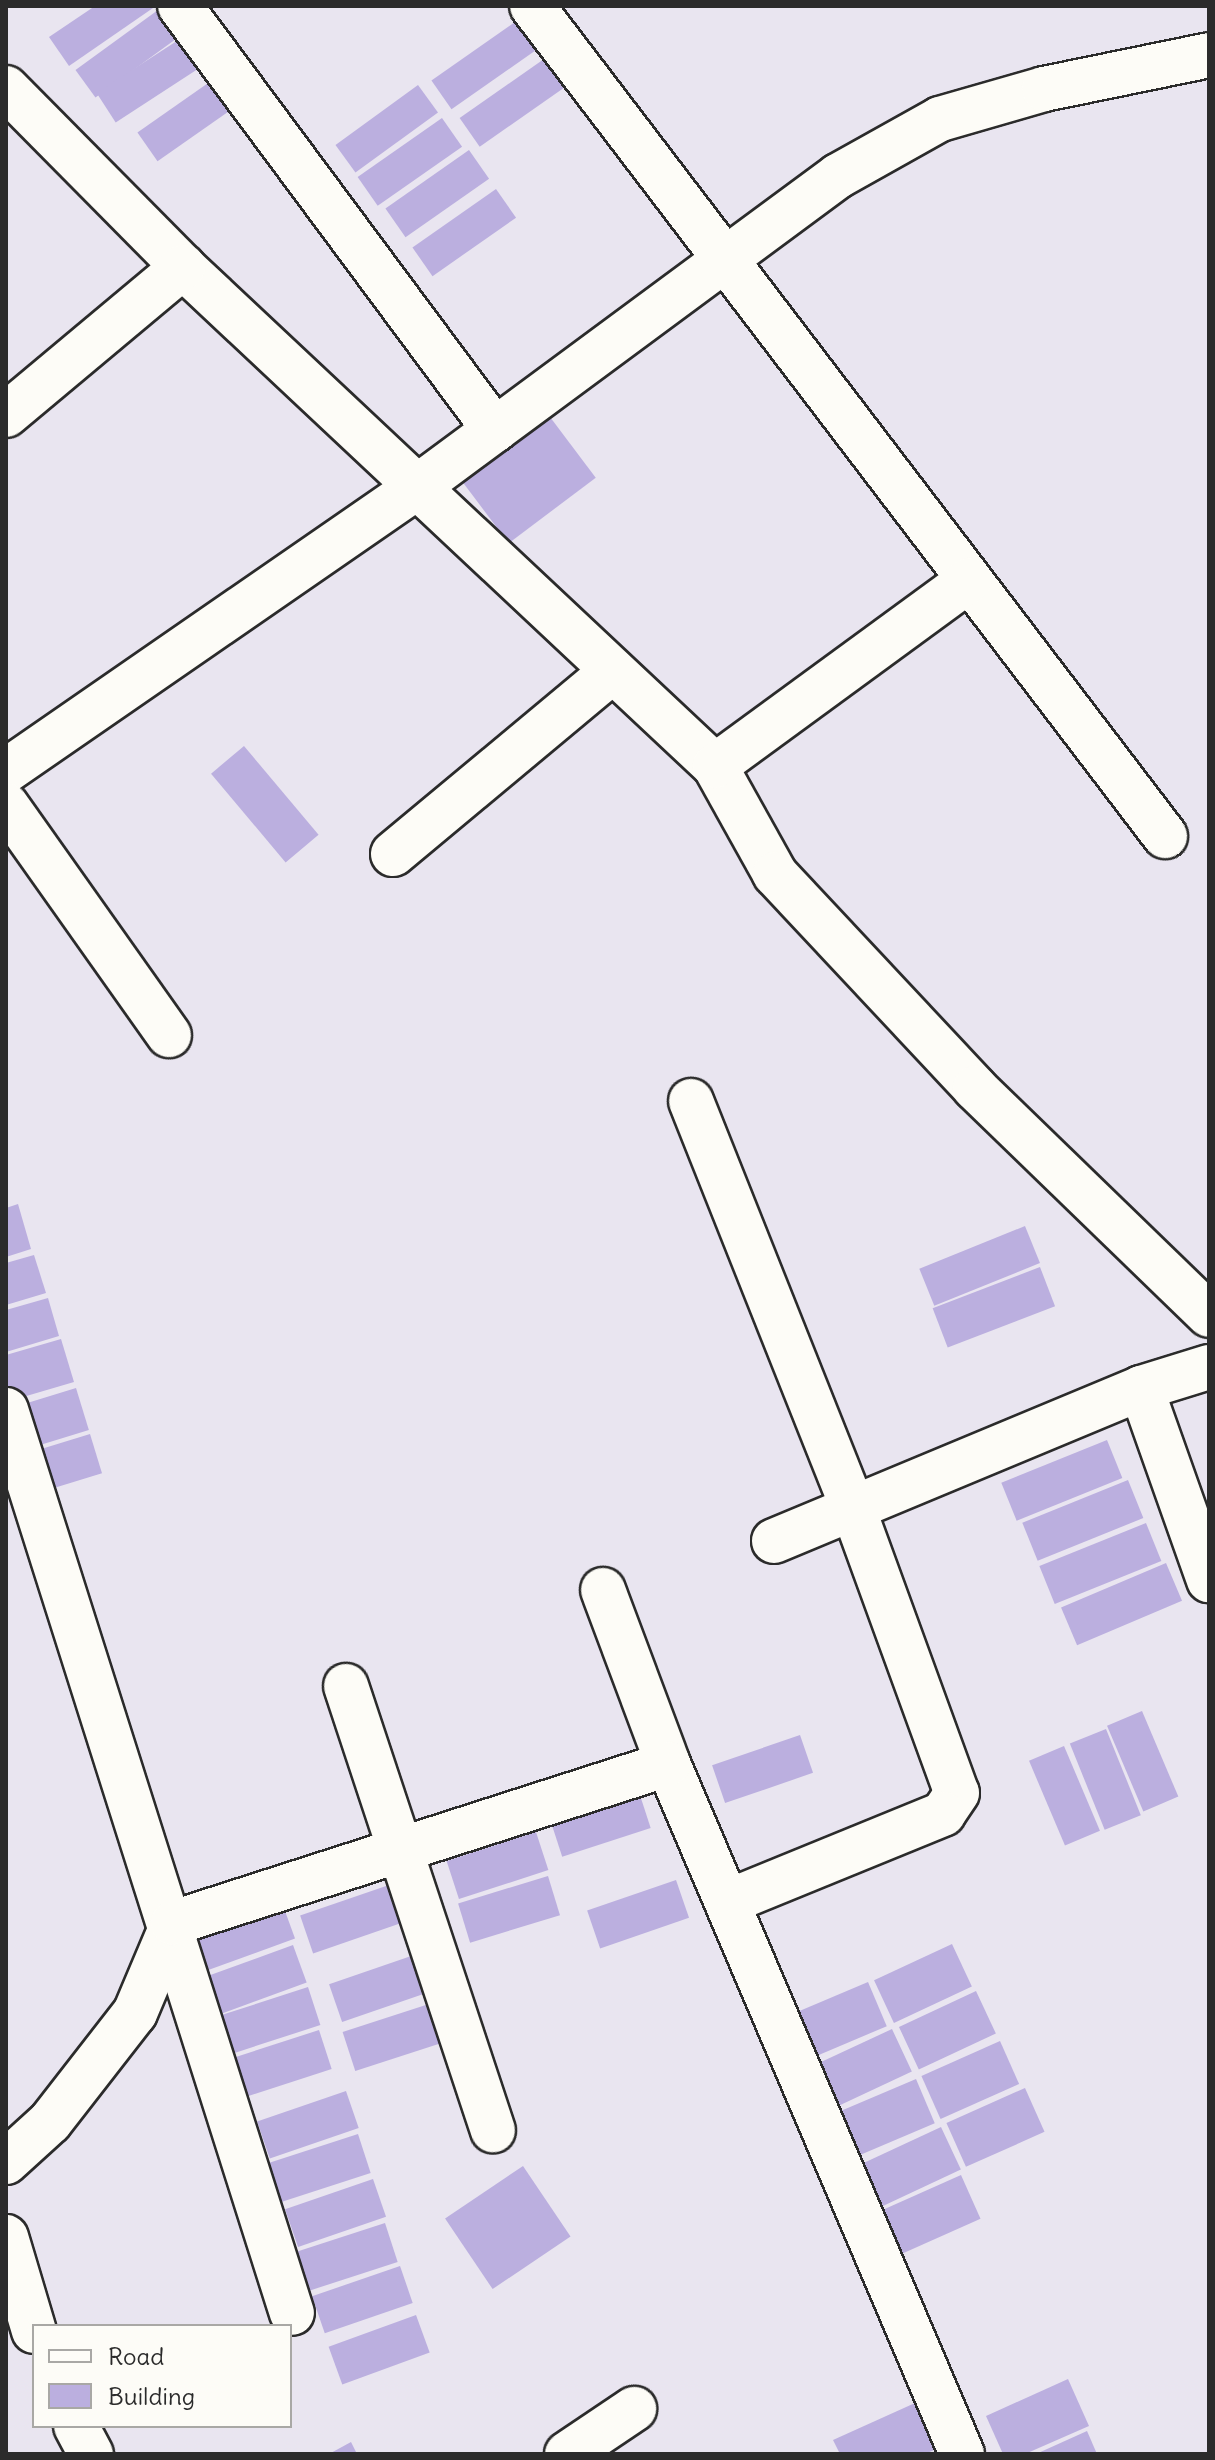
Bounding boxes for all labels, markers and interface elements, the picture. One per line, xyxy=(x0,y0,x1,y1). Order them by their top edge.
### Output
legend xyxy=(32,2324,292,2428)
text: Road xyxy=(108,2341,164,2371)
text: Building xyxy=(108,2381,195,2411)

